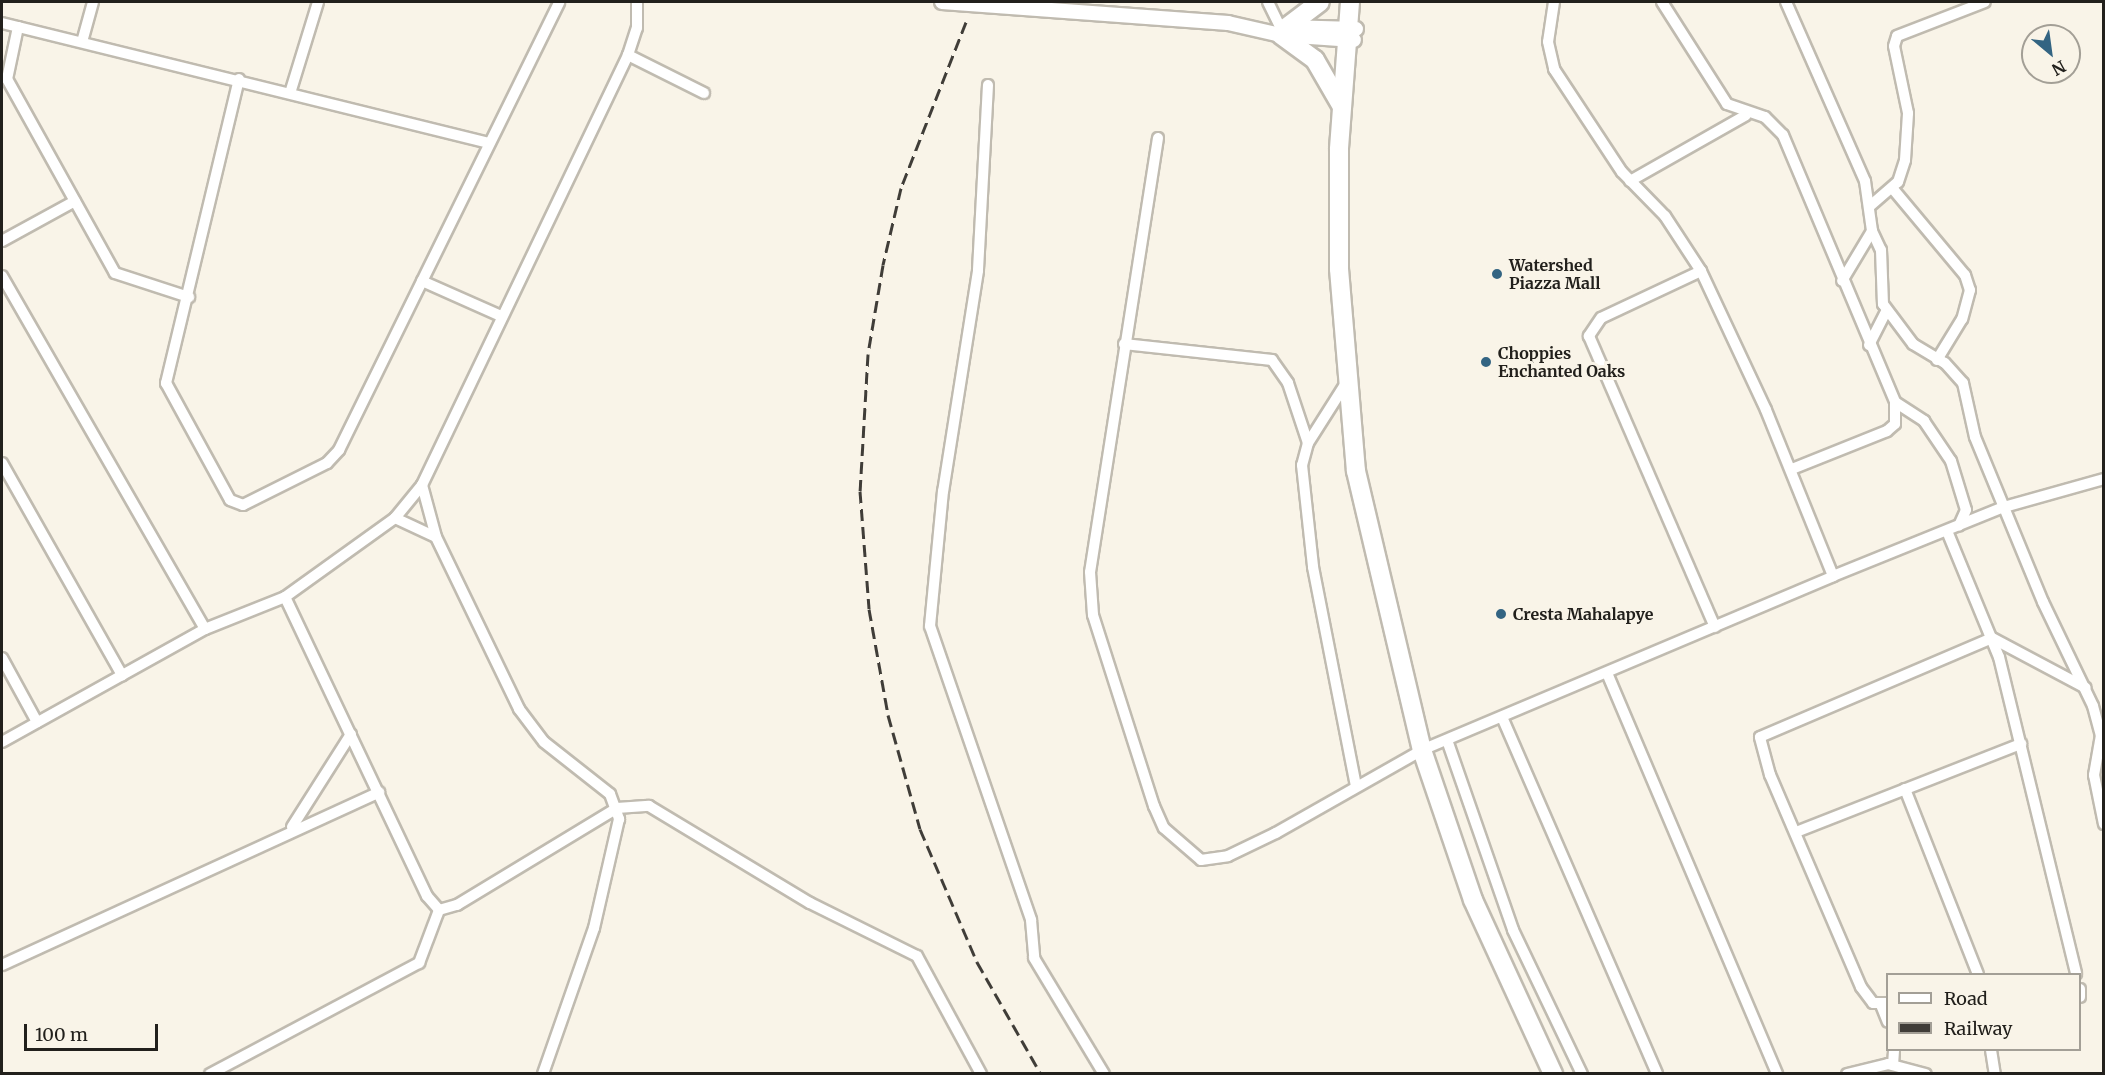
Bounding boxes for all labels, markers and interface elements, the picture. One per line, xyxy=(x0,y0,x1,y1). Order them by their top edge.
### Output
north arrow xyxy=(2021,24,2081,84)
text: N xyxy=(2048,56,2069,80)
place label: Watershed Piazza Mall xyxy=(1509,255,1600,293)
marker: Watershed Piazza Mall xyxy=(1490,267,1504,281)
place label: Choppies Enchanted Oaks xyxy=(1498,343,1625,381)
marker: Choppies Enchanted Oaks xyxy=(1479,355,1493,369)
place label: Cresta Mahalapye xyxy=(1513,604,1654,624)
marker: Cresta Mahalapye xyxy=(1494,607,1508,621)
legend xyxy=(1886,973,2081,1051)
text: Road xyxy=(1944,987,1988,1010)
scale bar xyxy=(27,1012,160,1050)
text: Railway xyxy=(1944,1017,2012,1040)
text: 100 m xyxy=(35,1023,88,1046)

